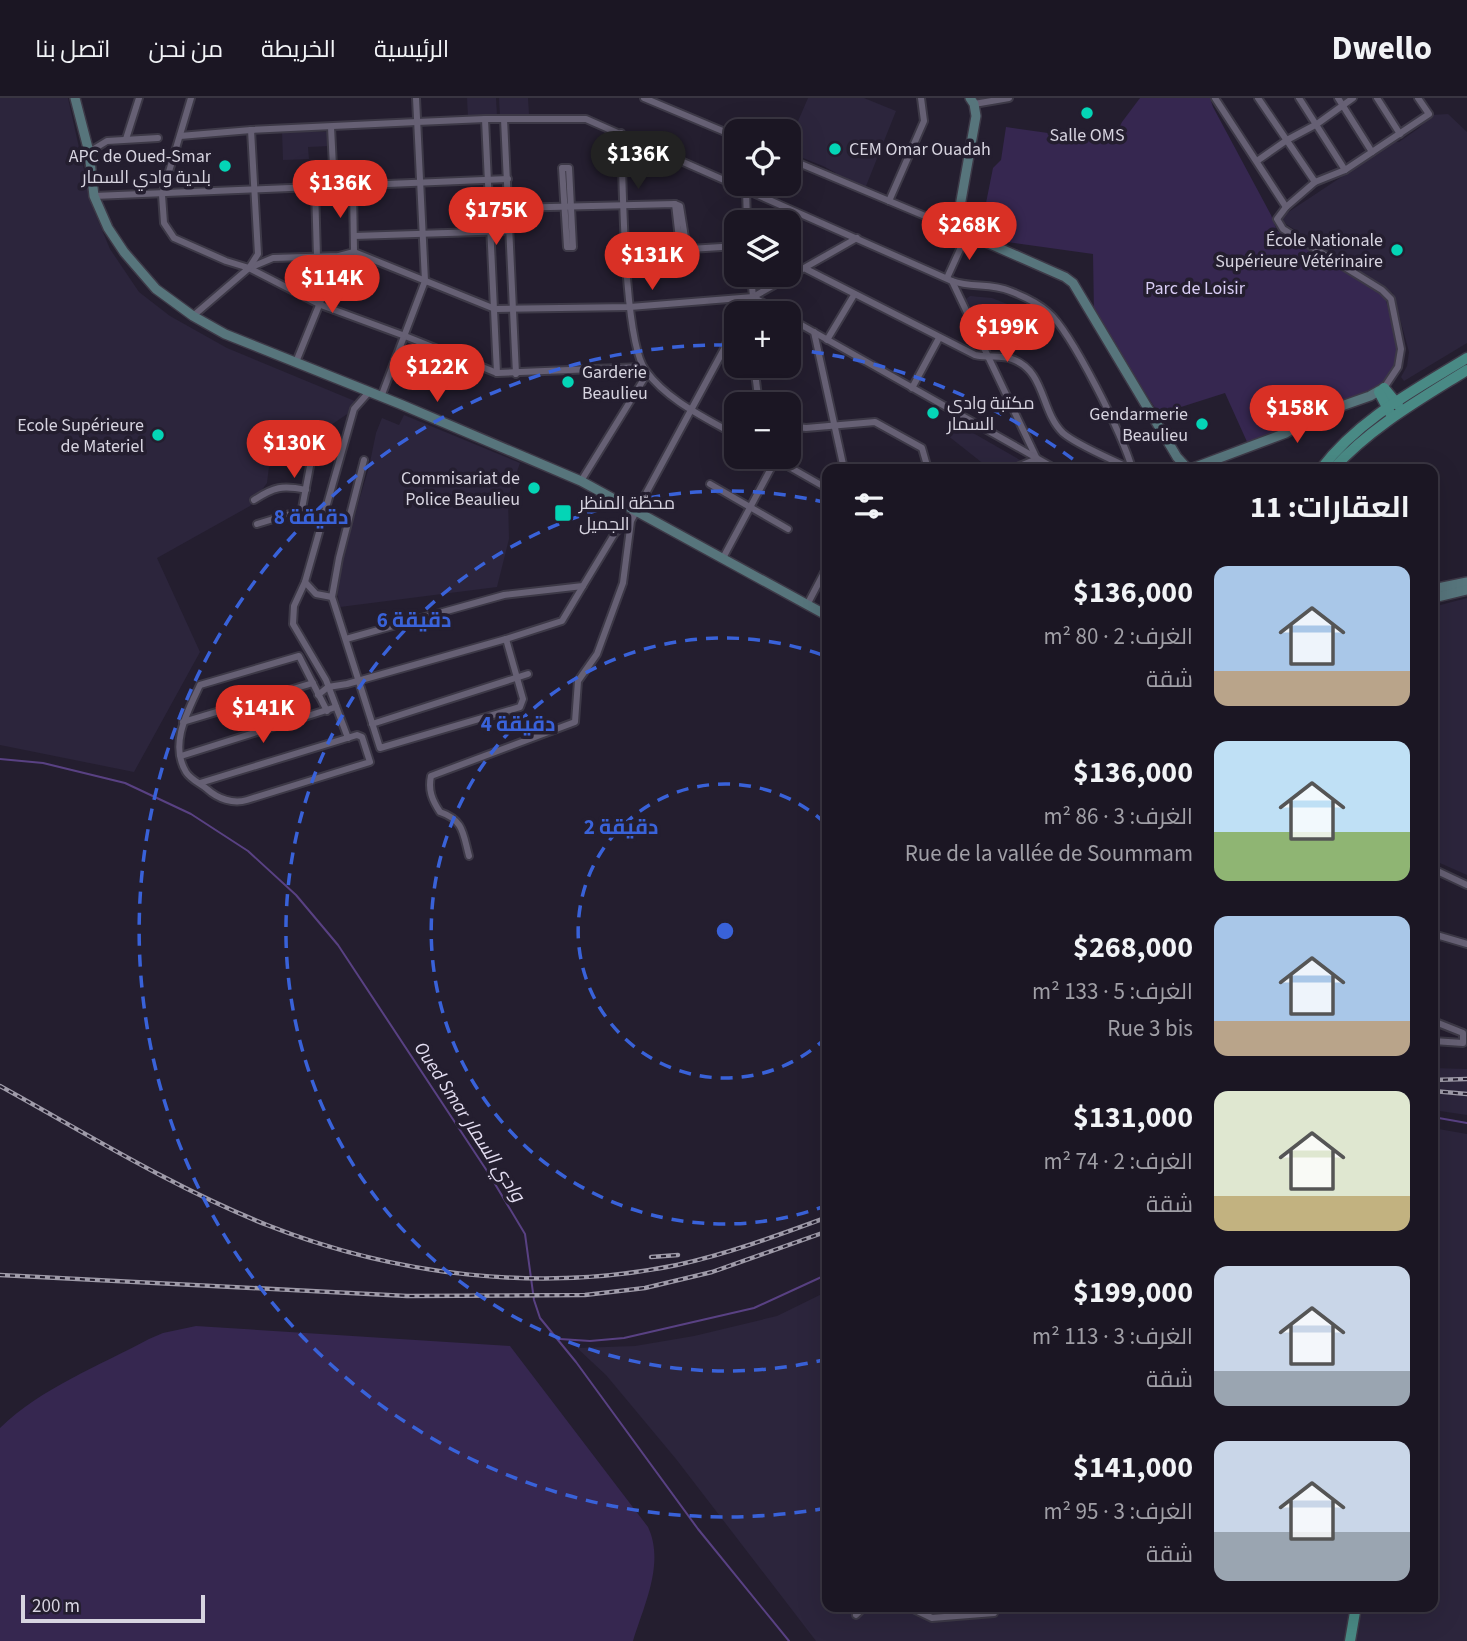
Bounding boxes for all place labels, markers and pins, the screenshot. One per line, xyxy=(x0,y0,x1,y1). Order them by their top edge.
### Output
marker: Salle OMS xyxy=(1079,105,1095,121)
place label: Salle OMS xyxy=(1049,123,1125,148)
pin: $136K xyxy=(589,132,687,191)
place label: CEM Omar Ouadah xyxy=(849,137,991,162)
marker: CEM Omar Ouadah xyxy=(827,141,843,157)
place label: APC de Oued-Smar بلدية وادي السمار xyxy=(69,144,212,191)
marker: APC de Oued-Smar بلدية وادي السمار xyxy=(217,158,233,174)
pin: $136K xyxy=(291,160,389,220)
pin: $175K xyxy=(447,188,545,247)
pin: $268K xyxy=(920,202,1018,262)
place label: École Nationale Supérieure Vétérinaire xyxy=(1215,228,1383,274)
pin: $131K xyxy=(603,232,701,292)
marker: École Nationale Supérieure Vétérinaire xyxy=(1389,242,1405,258)
pin: $114K xyxy=(283,256,381,315)
pin: $199K xyxy=(958,304,1056,364)
pin: $122K xyxy=(388,344,486,404)
place label: Garderie Beaulieu xyxy=(582,360,648,406)
marker: Garderie Beaulieu xyxy=(560,374,576,390)
pin: $158K xyxy=(1248,386,1346,445)
place label: مكتبة وادي السمار xyxy=(946,391,1034,437)
place label: Gendarmerie Beaulieu xyxy=(1089,402,1188,448)
marker: مكتبة وادي السمار xyxy=(925,405,941,421)
place label: Ecole Supérieure de Materiel xyxy=(17,413,144,459)
marker: Gendarmerie Beaulieu xyxy=(1194,416,1210,432)
pin: $130K xyxy=(245,420,343,480)
marker: Ecole Supérieure de Materiel xyxy=(150,427,166,443)
place label: Commisariat de Police Beaulieu xyxy=(401,466,520,512)
marker: Commisariat de Police Beaulieu xyxy=(526,480,542,496)
place label: محطّة المنظر الجميل xyxy=(578,491,675,537)
marker: محطّة المنظر الجميل xyxy=(553,503,573,523)
pin: $141K xyxy=(214,686,312,745)
centre of rings xyxy=(713,919,737,943)

